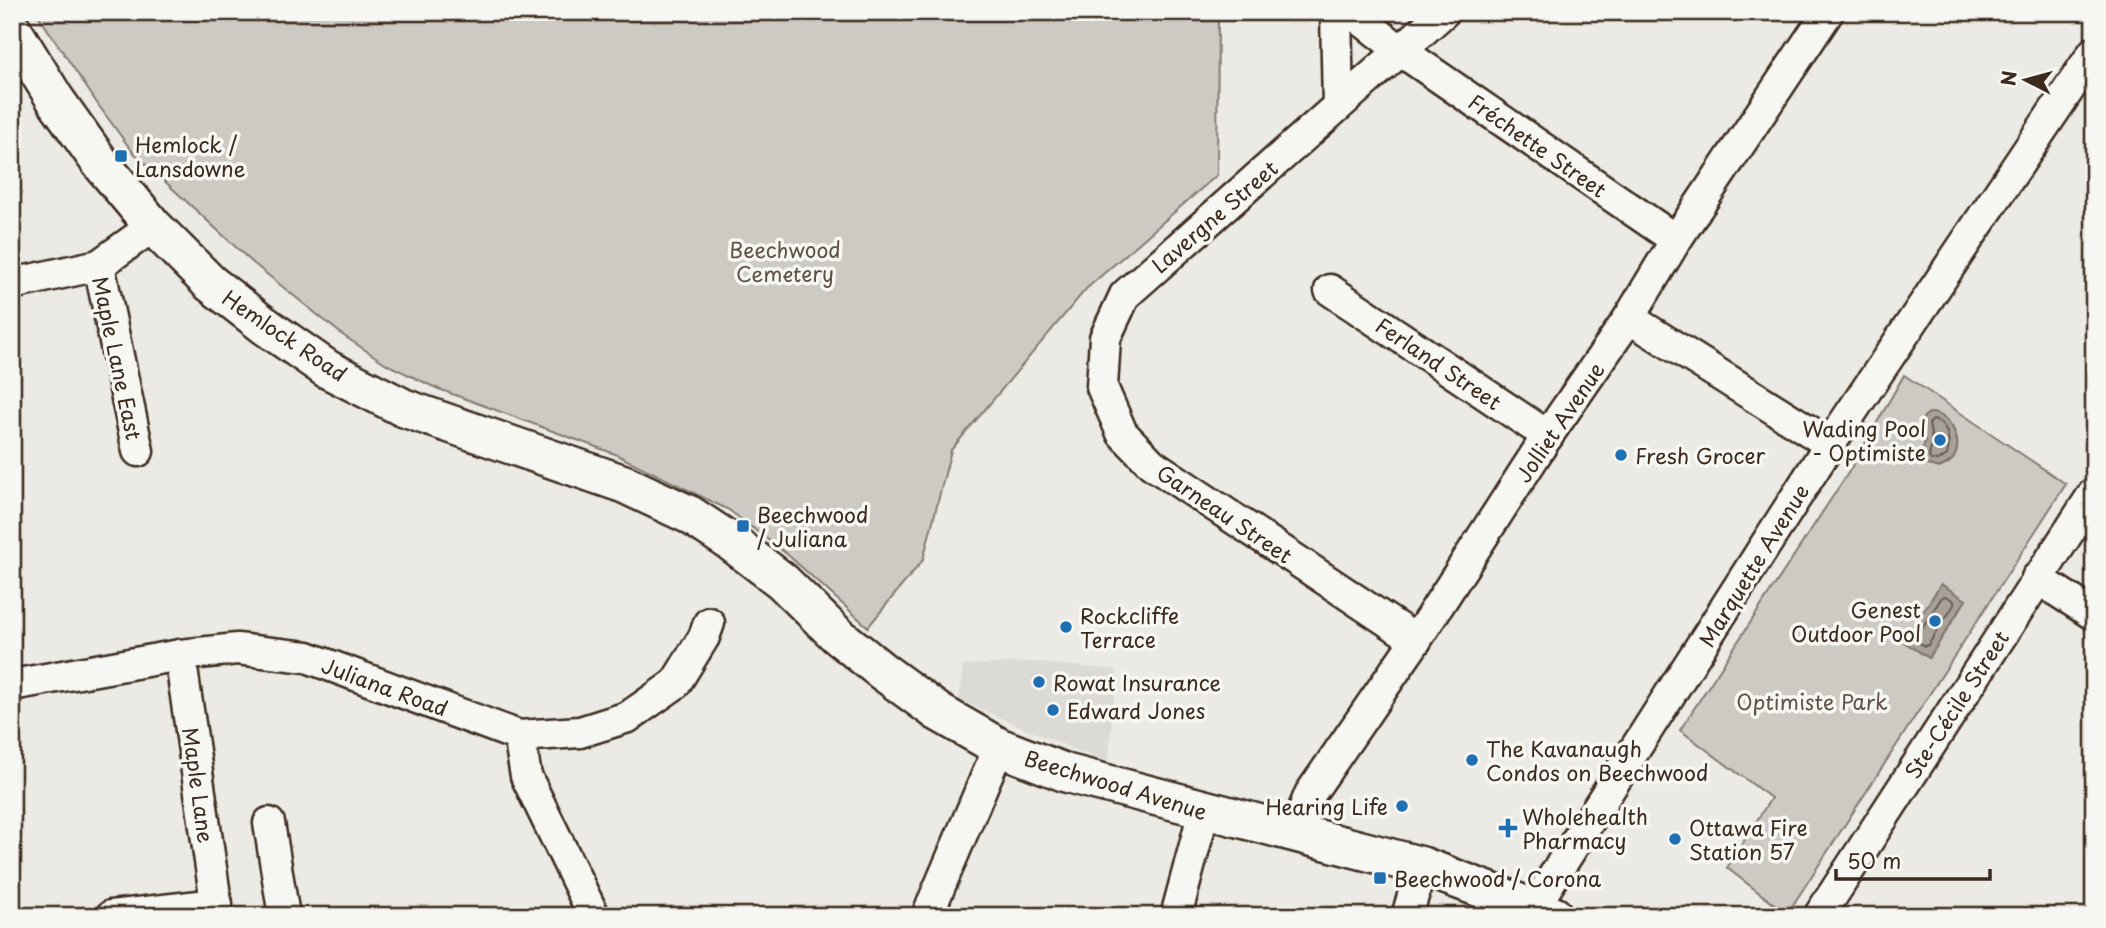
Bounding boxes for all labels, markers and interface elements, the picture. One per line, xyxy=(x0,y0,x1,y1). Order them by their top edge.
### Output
north arrow xyxy=(1990,46,2060,116)
text: N xyxy=(1993,69,2023,87)
street label: Fréchette Street xyxy=(1462,85,1614,205)
place label: Hemlock / Lansdowne xyxy=(135,128,246,184)
marker: Hemlock / Lansdowne xyxy=(113,148,129,164)
street label: Lavergne Street xyxy=(1144,152,1284,280)
park label: Beechwood Cemetery xyxy=(729,233,841,289)
street label: Maple Lane East xyxy=(85,273,151,443)
street label: Hemlock Road xyxy=(216,281,354,389)
street label: Ferland Street xyxy=(1370,309,1508,417)
street label: Jolliet Avenue xyxy=(1507,355,1611,489)
place label: Wading Pool - Optimiste xyxy=(1802,412,1926,468)
marker: Wading Pool - Optimiste xyxy=(1932,432,1948,448)
place label: Fresh Grocer xyxy=(1635,439,1766,471)
marker: Fresh Grocer xyxy=(1613,447,1629,463)
street label: Garneau Street xyxy=(1151,456,1299,570)
street label: Marquette Avenue xyxy=(1690,477,1816,653)
place label: Beechwood / Juliana xyxy=(757,498,868,554)
marker: Beechwood / Juliana xyxy=(735,518,751,534)
place label: Genest Outdoor Pool xyxy=(1791,593,1921,649)
place label: Rockcliffe Terrace xyxy=(1080,599,1179,655)
marker: Genest Outdoor Pool xyxy=(1927,613,1943,629)
marker: Rockcliffe Terrace xyxy=(1058,619,1074,635)
street label: Ste-Cécile Street xyxy=(1896,624,2016,784)
street label: Juliana Road xyxy=(317,648,453,724)
place label: Rowat Insurance xyxy=(1053,666,1221,698)
marker: Rowat Insurance xyxy=(1031,674,1047,690)
park label: Optimiste Park xyxy=(1736,685,1888,717)
place label: Edward Jones xyxy=(1067,694,1205,726)
marker: Edward Jones xyxy=(1045,702,1061,718)
street label: Maple Lane xyxy=(175,725,223,845)
place label: The Kavanaugh Condos on Beechwood xyxy=(1486,732,1708,788)
street label: Beechwood Avenue xyxy=(1021,741,1211,827)
marker: The Kavanaugh Condos on Beechwood xyxy=(1464,752,1480,768)
place label: Hearing Life xyxy=(1265,790,1388,822)
marker: Hearing Life xyxy=(1394,798,1410,814)
place label: Wholehealth Pharmacy xyxy=(1522,800,1648,856)
place label: Ottawa Fire Station 57 xyxy=(1689,811,1808,867)
marker: Wholehealth Pharmacy xyxy=(1500,820,1516,836)
marker: Ottawa Fire Station 57 xyxy=(1667,831,1683,847)
scale bar xyxy=(1836,837,1990,881)
text: 50 m xyxy=(1847,844,1901,876)
place label: Beechwood / Corona xyxy=(1394,862,1601,894)
marker: Beechwood / Corona xyxy=(1372,870,1388,886)

